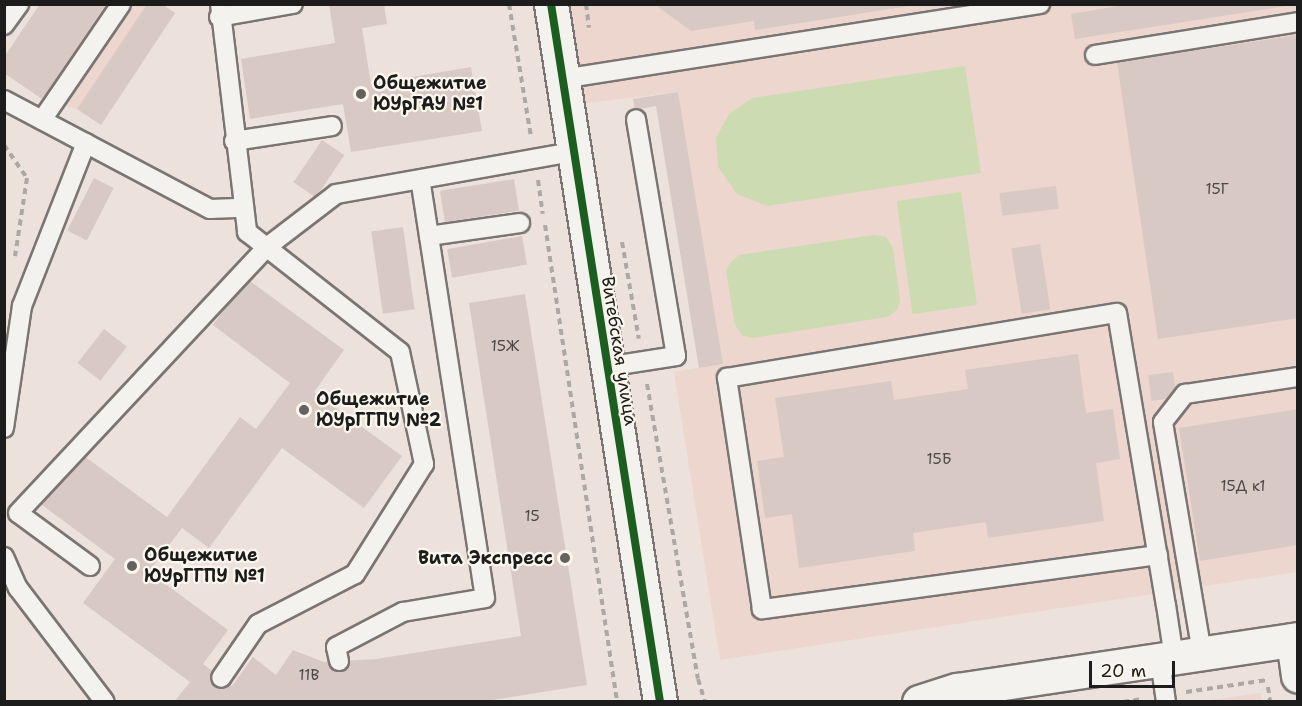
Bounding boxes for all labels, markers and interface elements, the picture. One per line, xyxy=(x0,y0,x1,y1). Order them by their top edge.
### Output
place label: Общежитие ЮУрГАУ №1 xyxy=(373,73,487,116)
marker: Общежитие ЮУрГАУ №1 xyxy=(354,87,368,101)
house number: 15Г xyxy=(1205,181,1229,199)
street label: Витебская улица xyxy=(597,275,641,427)
house number: 15Ж xyxy=(491,338,519,356)
place label: Общежитие ЮУрГГПУ №2 xyxy=(316,389,441,432)
marker: Общежитие ЮУрГГПУ №2 xyxy=(297,403,311,417)
house number: 15Б xyxy=(926,451,952,469)
house number: 15Д к1 xyxy=(1221,478,1265,496)
house number: 15 xyxy=(524,508,540,526)
place label: Общежитие ЮУрГГПУ №1 xyxy=(144,545,265,588)
place label: Вита Экспресс xyxy=(418,547,553,569)
marker: Вита Экспресс xyxy=(558,551,572,565)
marker: Общежитие ЮУрГГПУ №1 xyxy=(125,559,139,573)
scale bar xyxy=(1092,649,1178,687)
text: 20 m xyxy=(1100,659,1146,683)
house number: 11В xyxy=(299,667,319,685)

